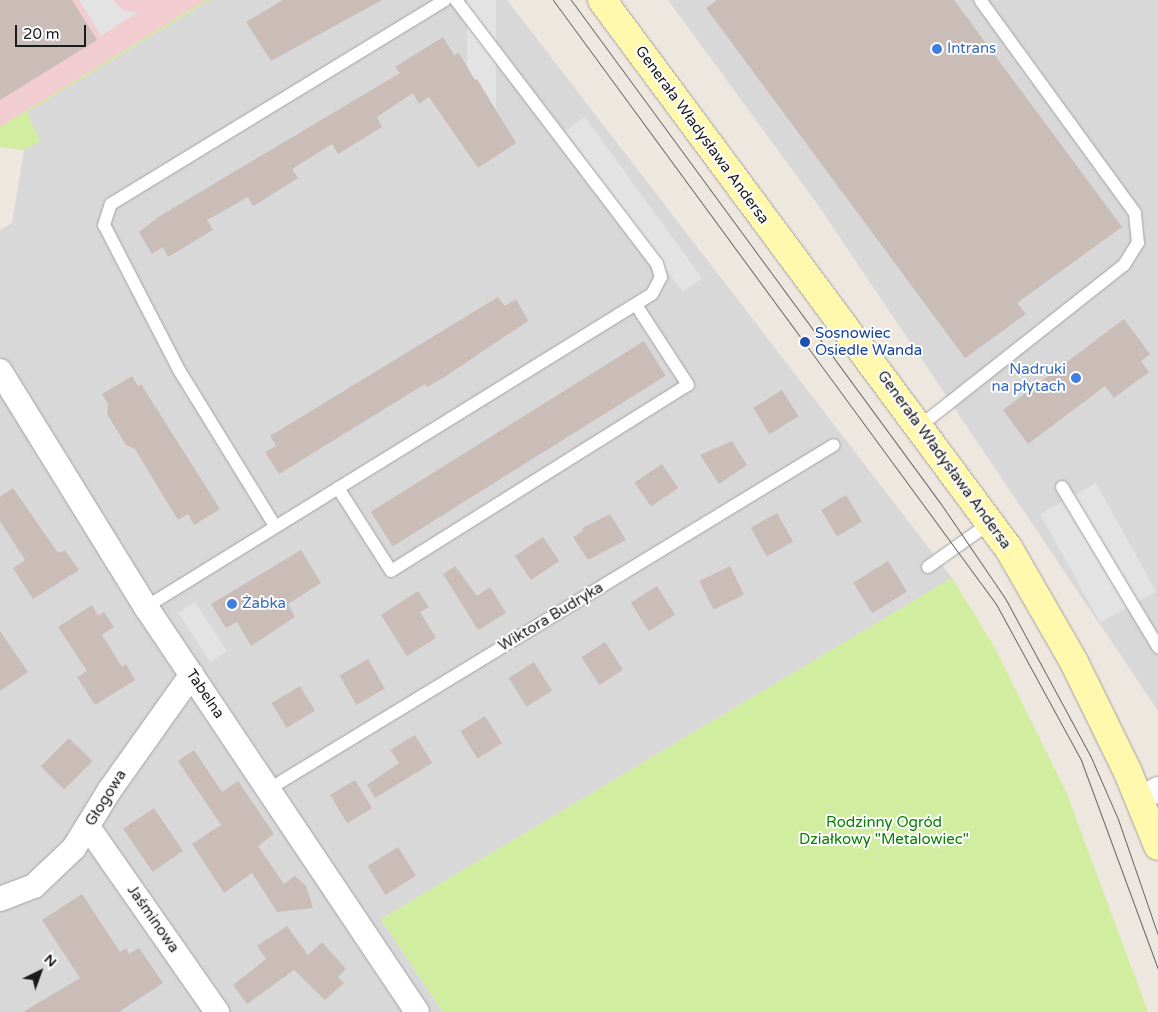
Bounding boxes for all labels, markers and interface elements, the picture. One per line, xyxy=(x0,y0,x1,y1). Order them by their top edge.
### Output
scale bar xyxy=(18,15,89,47)
text: 20 m xyxy=(23,25,60,43)
place label: Intrans xyxy=(947,40,996,58)
street label: Generała Władysława Andersa xyxy=(631,42,773,228)
marker: Intrans xyxy=(931,43,943,55)
place label: Sosnowiec Osiedle Wanda xyxy=(815,324,922,359)
marker: Sosnowiec Osiedle Wanda xyxy=(799,336,811,348)
place label: Nadruki na płytach xyxy=(992,360,1066,395)
street label: Generała Władysława Andersa xyxy=(873,367,1015,553)
marker: Nadruki na płytach xyxy=(1070,372,1082,384)
street label: Wiktora Budryka xyxy=(495,579,607,655)
place label: Żabka xyxy=(242,595,286,613)
marker: Żabka xyxy=(226,598,238,610)
street label: Tabelna xyxy=(182,666,228,722)
street label: Głogowa xyxy=(82,766,130,830)
park label: Rodzinny Ogród Działkowy "Metalowiec" xyxy=(799,813,969,848)
street label: Jaśminowa xyxy=(123,882,183,956)
north arrow xyxy=(15,947,65,997)
text: N xyxy=(41,950,60,971)

